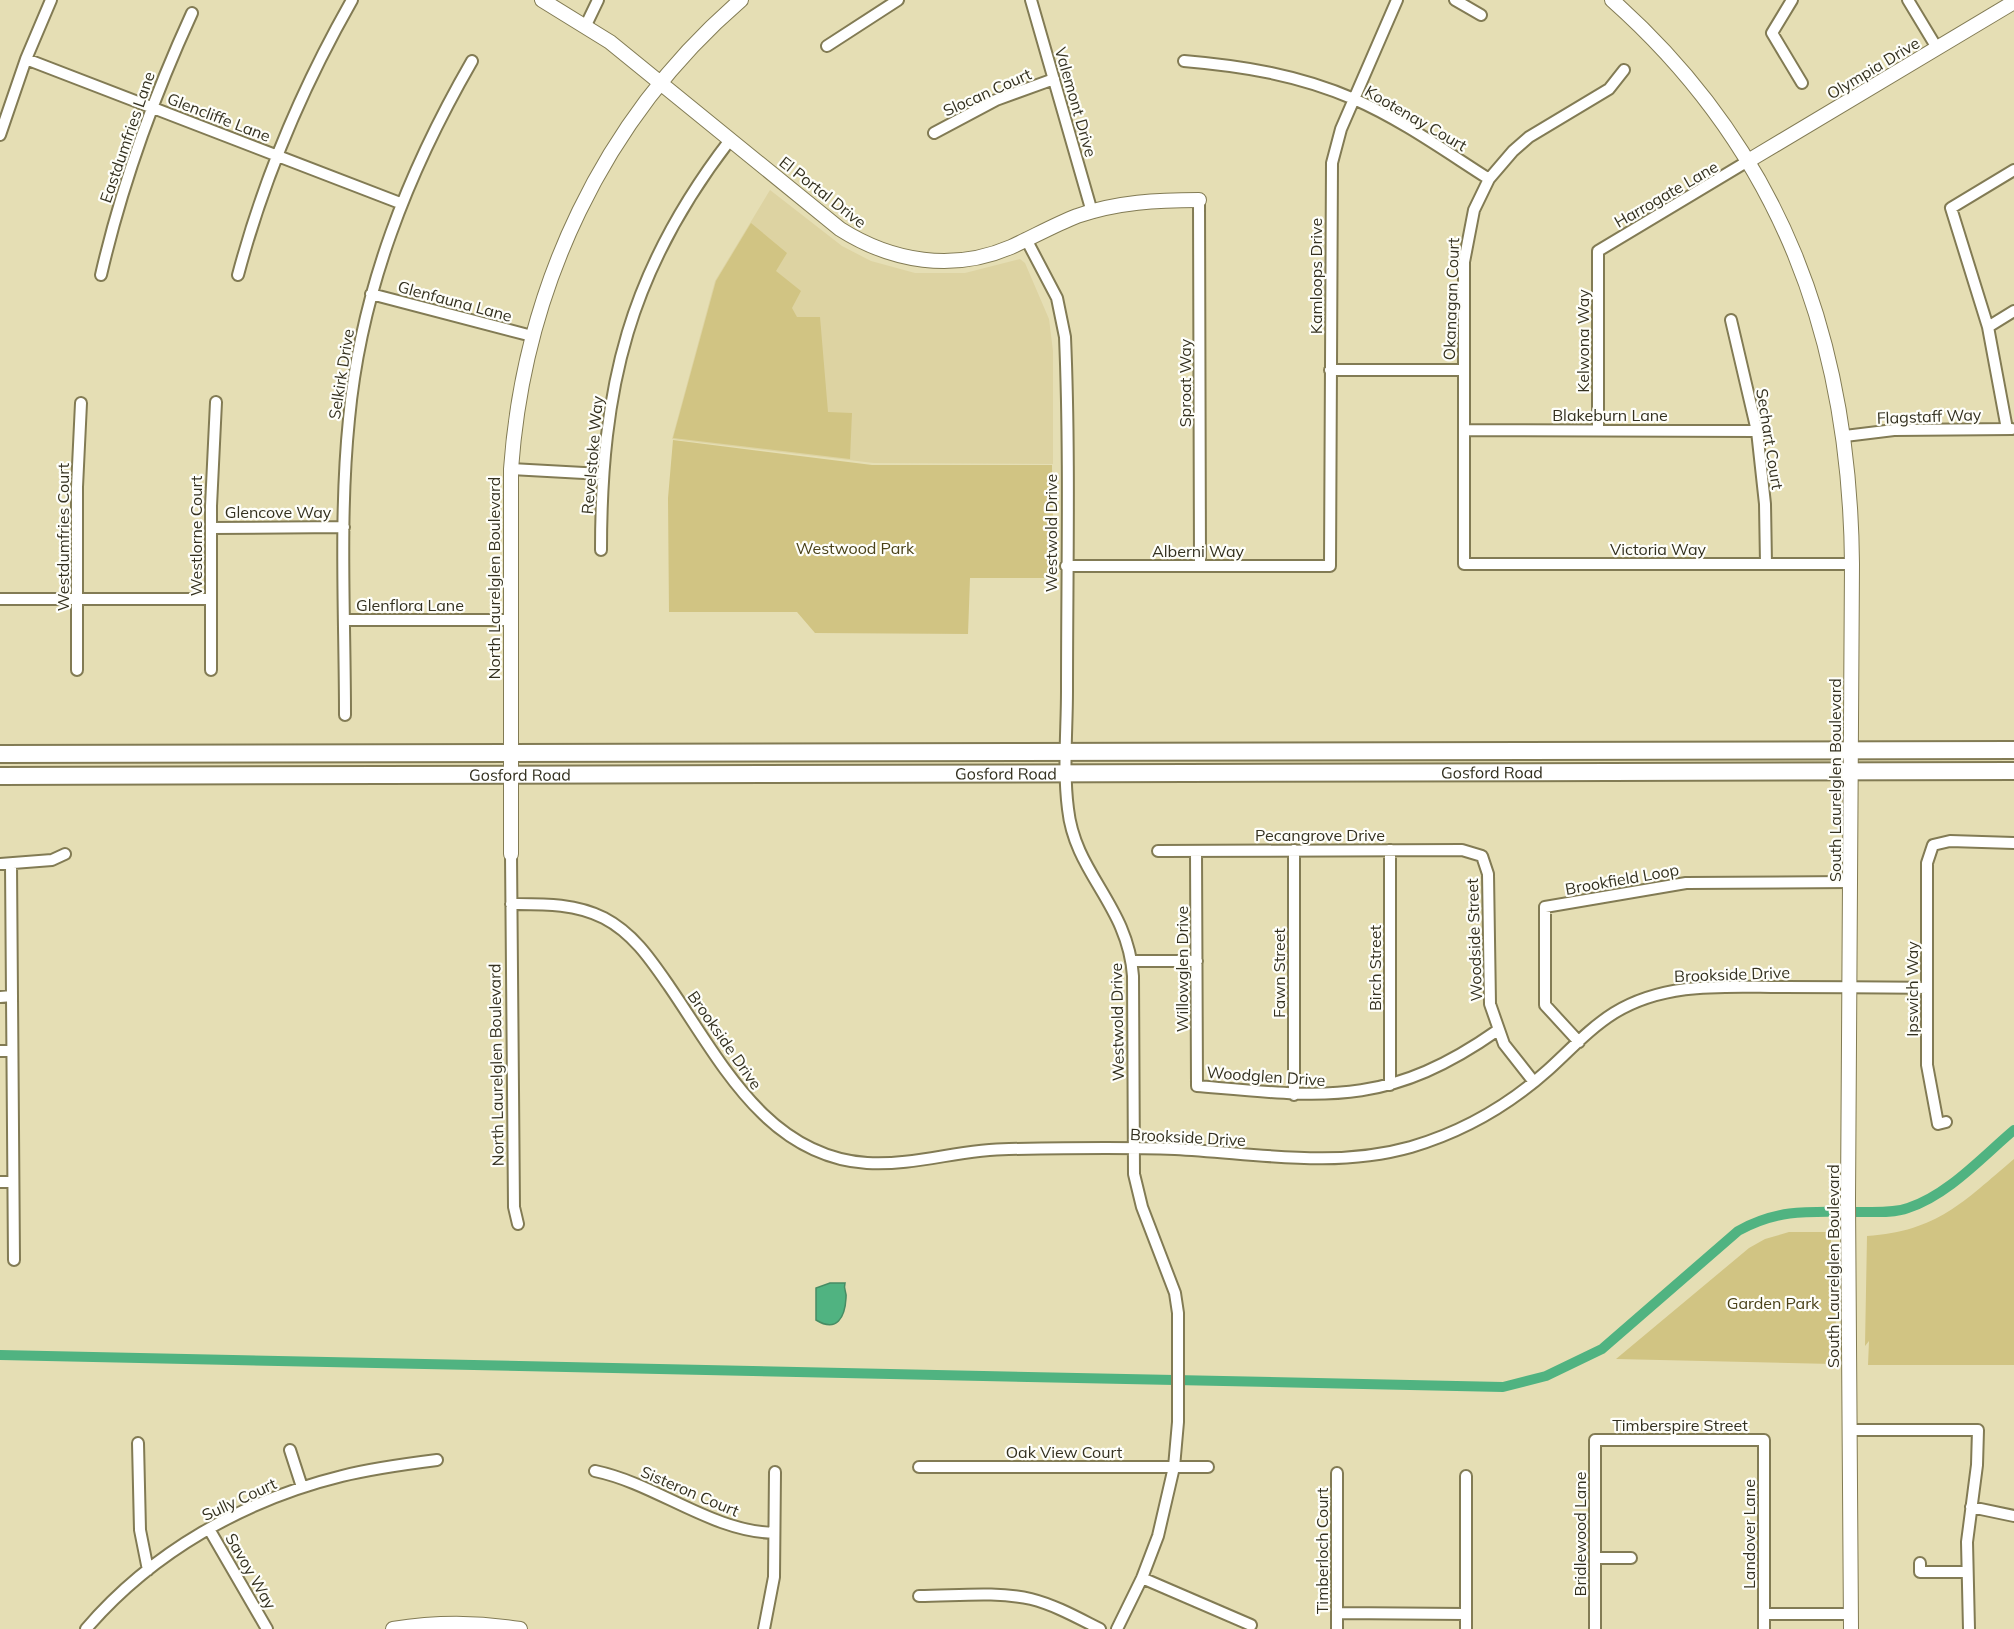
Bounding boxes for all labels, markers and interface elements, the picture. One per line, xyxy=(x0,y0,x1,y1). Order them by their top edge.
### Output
street label: Olympia Drive xyxy=(1823,33,1923,103)
street label: Valemont Drive xyxy=(1051,45,1101,159)
street label: Slocan Court xyxy=(940,63,1035,120)
street label: Eastdumfries Lane xyxy=(95,69,159,205)
street label: Kootenay Court xyxy=(1361,81,1471,155)
street label: Glencliffe Lane xyxy=(165,88,273,146)
street label: El Portal Drive xyxy=(776,152,870,232)
street label: Harrogate Lane xyxy=(1611,156,1721,232)
street label: Kamloops Drive xyxy=(1306,218,1326,334)
street label: Okanagan Court xyxy=(1439,237,1463,361)
street label: Glenfauna Lane xyxy=(396,276,514,326)
street label: Kelwona Way xyxy=(1573,289,1593,393)
street label: Selkirk Drive xyxy=(324,327,358,421)
street label: Sproat Way xyxy=(1175,338,1195,427)
street label: Sechart Court xyxy=(1752,387,1788,491)
street label: Revelstoke Way xyxy=(577,395,607,515)
street label: Flagstaff Way xyxy=(1876,404,1982,428)
street label: Blakeburn Lane xyxy=(1552,405,1668,425)
street label: Westdumfries Court xyxy=(53,462,73,611)
street label: Westwold Drive xyxy=(1041,474,1061,592)
street label: Westlorne Court xyxy=(186,475,206,596)
street label: North Laurelglen Boulevard xyxy=(484,477,504,679)
street label: Glencove Way xyxy=(225,502,332,522)
park label: Westwood Park xyxy=(796,538,915,558)
street label: Victoria Way xyxy=(1610,539,1706,559)
street label: Alberni Way xyxy=(1152,541,1244,561)
street label: Glenflora Lane xyxy=(356,595,464,615)
street label: South Laurelglen Boulevard xyxy=(1825,678,1845,882)
street label: Gosford Road xyxy=(1441,762,1543,782)
street label: Gosford Road xyxy=(955,763,1057,784)
street label: Gosford Road xyxy=(469,765,571,785)
street label: Pecangrove Drive xyxy=(1255,825,1385,845)
street label: Brookfield Loop xyxy=(1564,859,1680,899)
street label: Woodside Street xyxy=(1462,878,1486,1002)
street label: Willowglen Drive xyxy=(1172,906,1192,1032)
street label: Birch Street xyxy=(1365,925,1385,1011)
street label: Fawn Street xyxy=(1269,928,1289,1018)
street label: Ipswich Way xyxy=(1902,941,1922,1037)
street label: Brookside Drive xyxy=(1674,962,1790,986)
street label: North Laurelglen Boulevard xyxy=(484,963,508,1167)
street label: Westwold Drive xyxy=(1106,963,1128,1081)
street label: Brookside Drive xyxy=(684,987,766,1093)
street label: Woodglen Drive xyxy=(1206,1062,1326,1090)
street label: Brookside Drive xyxy=(1130,1124,1246,1150)
street label: South Laurelglen Boulevard xyxy=(1823,1164,1843,1368)
park label: Garden Park xyxy=(1727,1293,1820,1313)
street label: Timberspire Street xyxy=(1612,1415,1748,1435)
street label: Oak View Court xyxy=(1006,1442,1123,1462)
street label: Sisteron Court xyxy=(638,1461,743,1521)
street label: Bridlewood Lane xyxy=(1570,1472,1590,1596)
street label: Sully Court xyxy=(198,1473,280,1525)
street label: Landover Lane xyxy=(1739,1479,1759,1589)
street label: Timberloch Court xyxy=(1312,1487,1332,1614)
street label: Savoy Way xyxy=(221,1529,281,1613)

